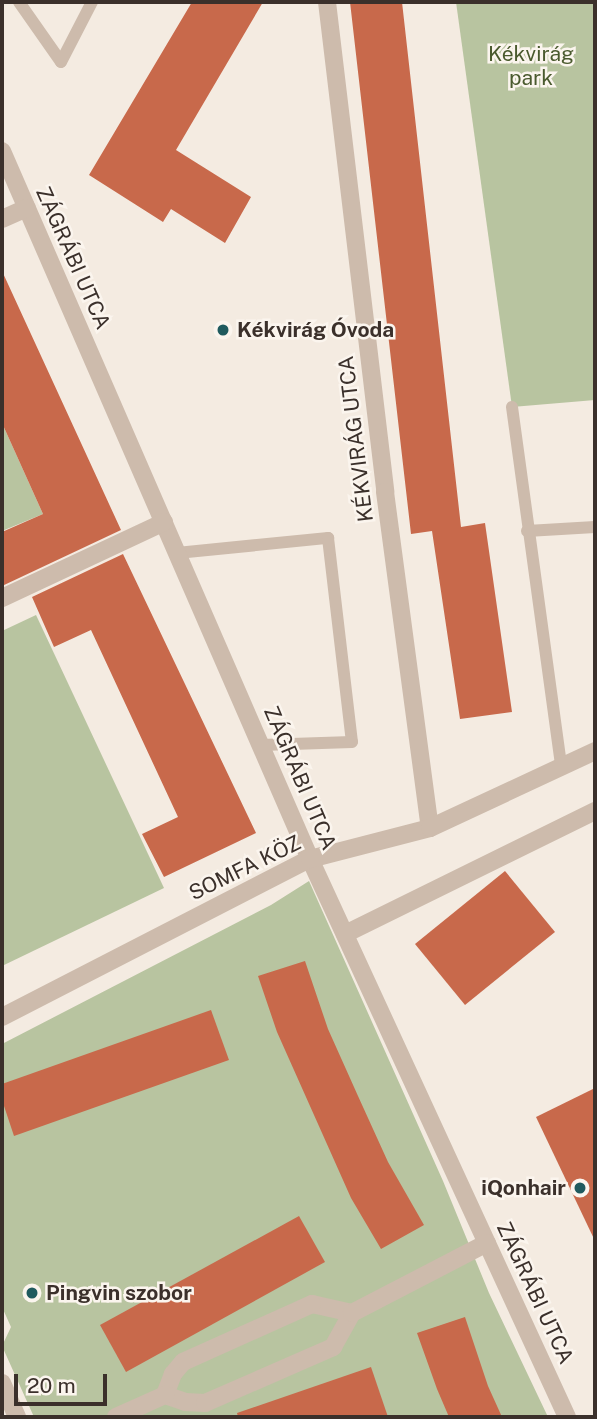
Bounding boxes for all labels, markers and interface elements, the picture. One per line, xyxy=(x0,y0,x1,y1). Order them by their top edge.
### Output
park label: Kékvirág park xyxy=(488,41,574,91)
street label: ZÁGRÁBI UTCA xyxy=(30,183,116,333)
place label: Kékvirág Óvoda xyxy=(237,317,394,343)
marker: Kékvirág Óvoda xyxy=(215,322,231,338)
street label: KÉKVIRÁG UTCA xyxy=(333,355,379,523)
street label: ZÁGRÁBI UTCA xyxy=(258,702,342,854)
street label: SOMFA KÖZ xyxy=(185,830,305,906)
place label: iQonhair xyxy=(481,1175,566,1201)
marker: iQonhair xyxy=(572,1180,588,1196)
street label: ZÁGRÁBI UTCA xyxy=(491,1218,579,1368)
place label: Pingvin szobor xyxy=(46,1280,192,1306)
marker: Pingvin szobor xyxy=(24,1285,40,1301)
scale bar xyxy=(18,1360,110,1404)
text: 20 m xyxy=(27,1373,76,1398)

